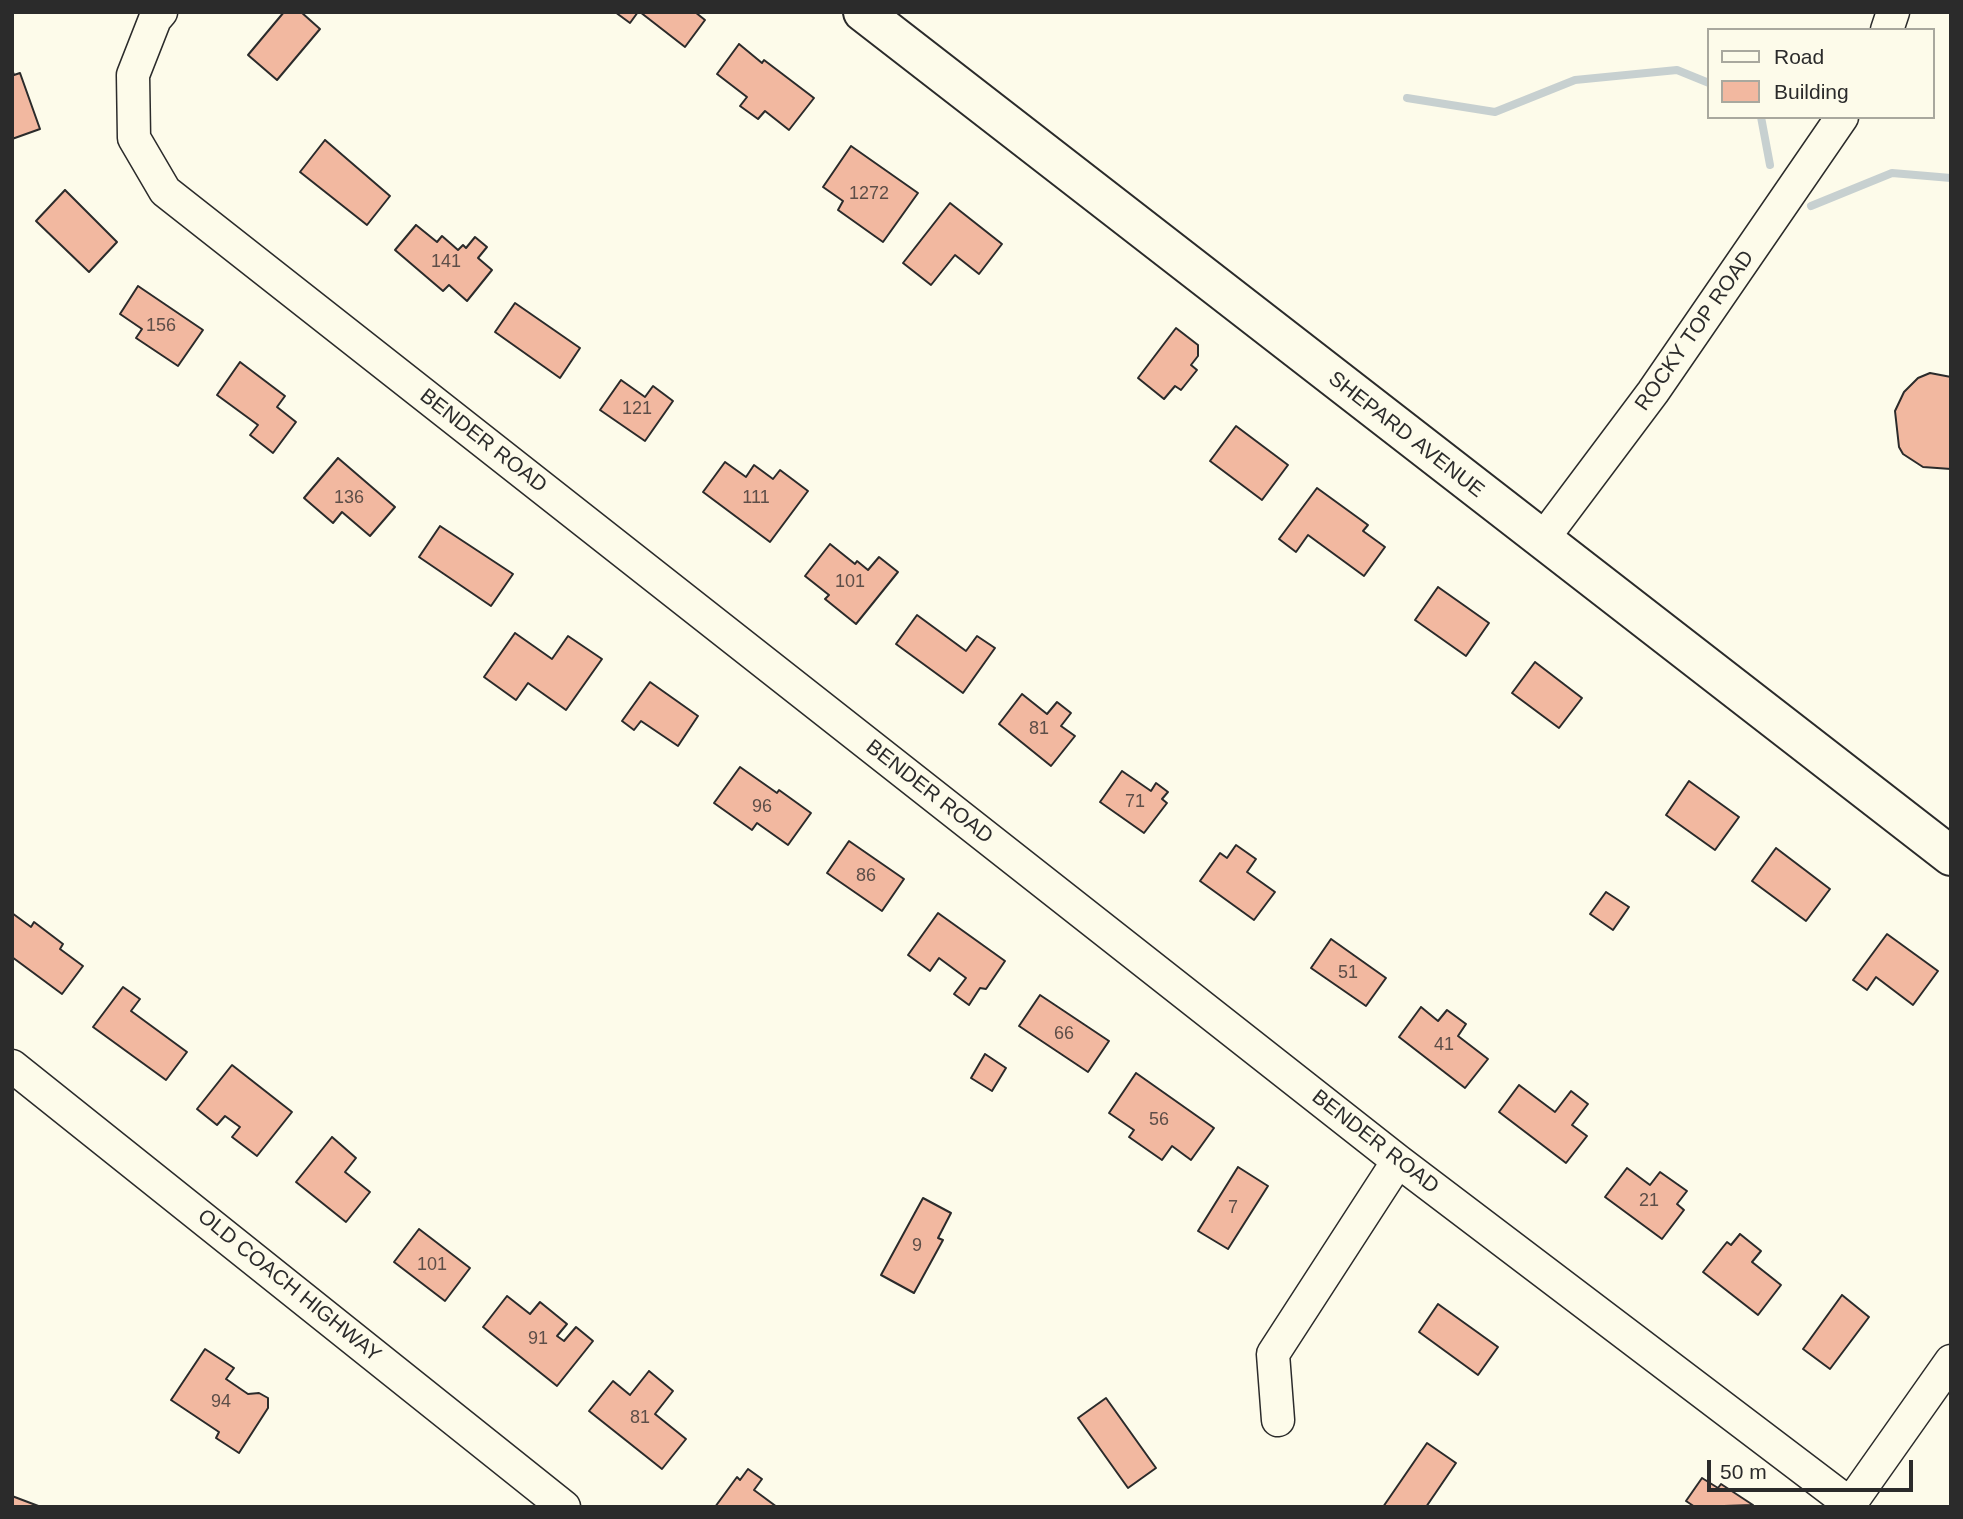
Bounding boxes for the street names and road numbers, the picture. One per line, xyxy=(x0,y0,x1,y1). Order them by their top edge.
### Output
street label: ROCKY TOP ROAD xyxy=(1630,246,1760,416)
street label: SHEPARD AVENUE xyxy=(1323,366,1489,504)
street label: BENDER ROAD xyxy=(415,384,551,498)
street label: BENDER ROAD xyxy=(861,735,997,849)
street label: BENDER ROAD xyxy=(1307,1085,1443,1199)
street label: OLD COACH HIGHWAY xyxy=(192,1204,386,1368)

